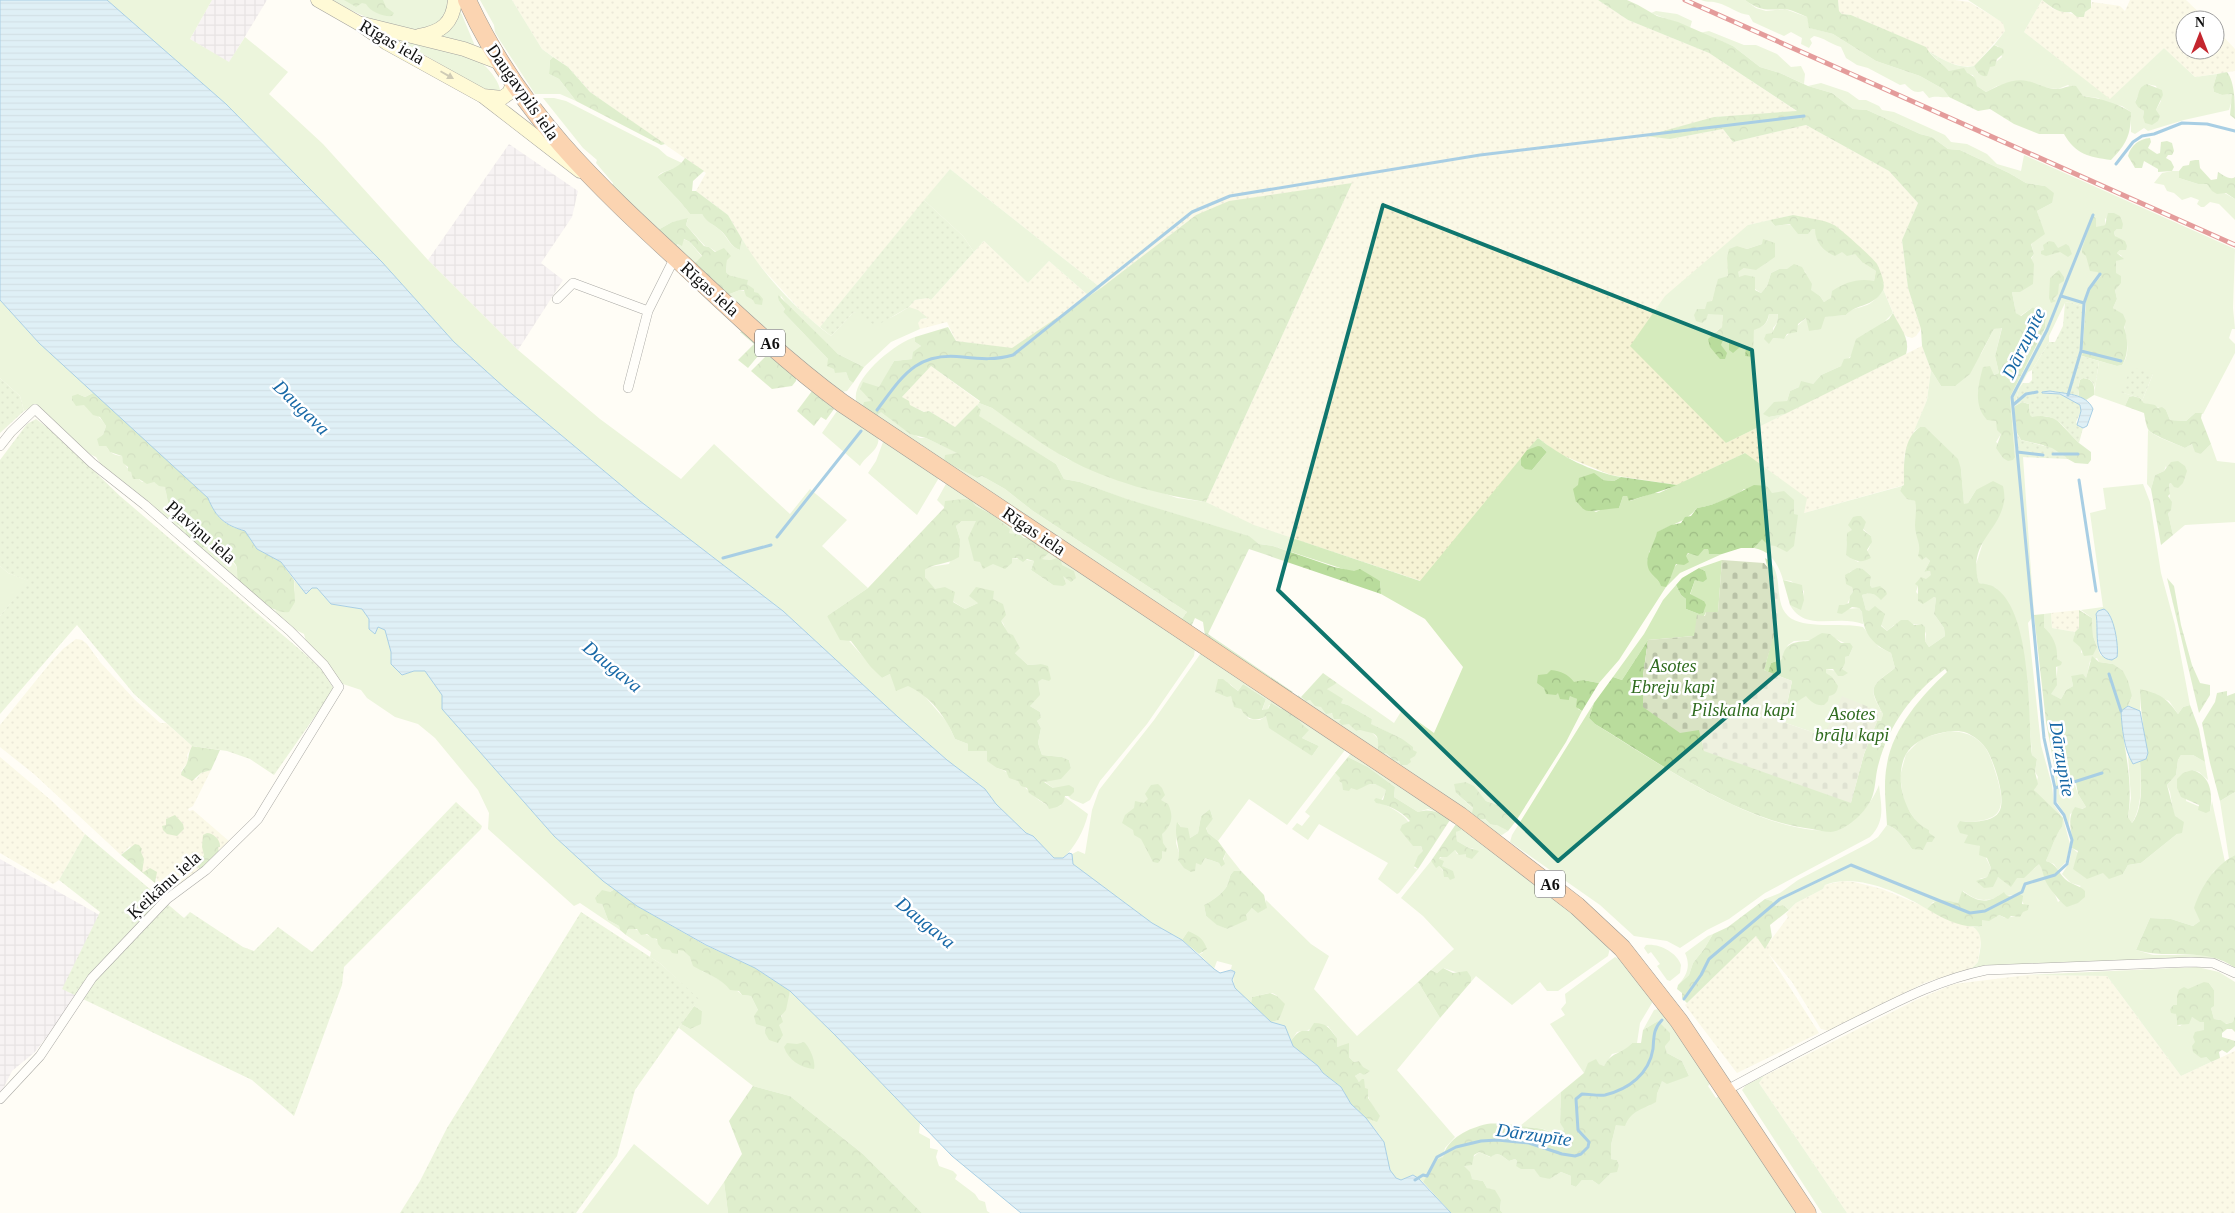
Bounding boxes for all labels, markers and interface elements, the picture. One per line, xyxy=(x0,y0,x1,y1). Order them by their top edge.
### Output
north arrow xyxy=(2175,10,2225,60)
street label: Rīgas iela xyxy=(356,15,428,69)
text: N xyxy=(2195,15,2205,30)
street label: Daugavpils iela xyxy=(483,40,563,144)
one-way arrow xyxy=(440,70,453,79)
street label: Rīgas iela xyxy=(677,258,743,320)
water label: Dārzupīte xyxy=(1997,304,2050,383)
road number: A6 xyxy=(755,329,785,356)
water label: Daugava xyxy=(269,375,334,439)
street label: Pļaviņu iela xyxy=(162,496,240,568)
street label: Rīgas iela xyxy=(999,503,1069,559)
water label: Daugava xyxy=(578,636,646,696)
park label: Asotes Ebreju kapi xyxy=(1630,656,1715,697)
park label: Pilskalna kapi xyxy=(1690,700,1795,720)
park label: Asotes brāļu kapi xyxy=(1815,704,1889,745)
water label: Dārzupīte xyxy=(2045,719,2079,798)
street label: Ķeikānu iela xyxy=(123,847,205,923)
road number: A6 xyxy=(1535,871,1565,898)
water label: Daugava xyxy=(891,892,959,952)
water label: Dārzupīte xyxy=(1494,1119,1573,1150)

